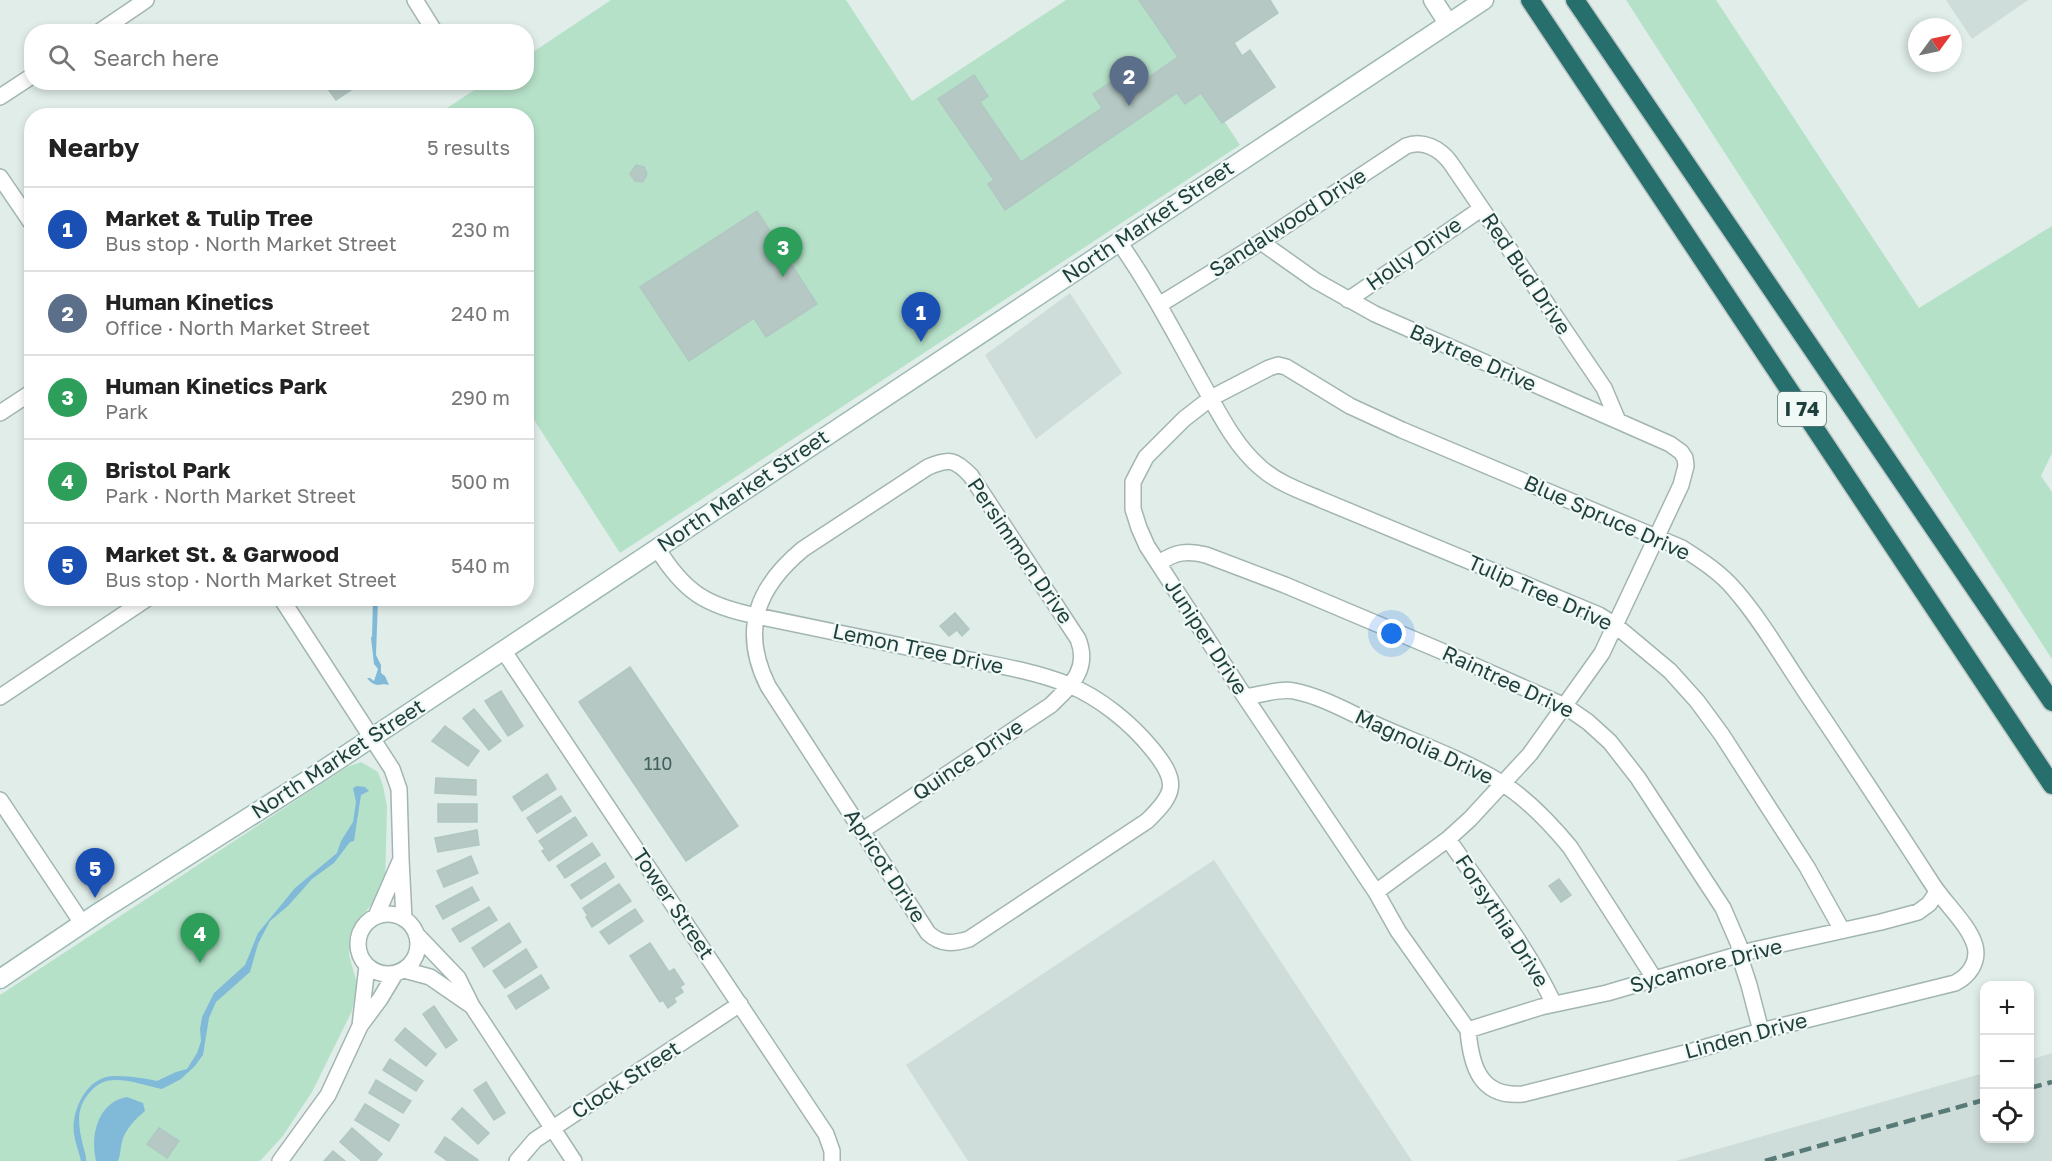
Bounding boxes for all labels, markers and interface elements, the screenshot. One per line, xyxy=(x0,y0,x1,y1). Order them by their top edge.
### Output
north arrow xyxy=(1908,18,1962,72)
search box xyxy=(24,24,534,90)
icon: search xyxy=(45,41,78,74)
text: Search here xyxy=(93,44,219,71)
pin: 2 xyxy=(1110,57,1148,106)
text: Nearby xyxy=(48,132,139,163)
text: 5 results xyxy=(427,135,510,159)
street label: North Market Street xyxy=(1057,154,1238,288)
street label: Sandalwood Drive xyxy=(1204,162,1371,283)
text: Market & Tulip Tree xyxy=(105,204,313,231)
street label: Red Bud Drive xyxy=(1477,208,1577,339)
street label: Holly Drive xyxy=(1361,211,1466,296)
text: 1 xyxy=(62,217,73,241)
text: 230 m xyxy=(452,217,510,241)
pin: 3 xyxy=(764,228,802,277)
text: Bus stop · North Market Street xyxy=(105,231,397,255)
text: Human Kinetics xyxy=(105,288,274,315)
pin: 1 xyxy=(902,292,940,342)
text: 2 xyxy=(61,301,74,325)
text: 240 m xyxy=(451,301,510,325)
text: Office · North Market Street xyxy=(105,315,370,339)
street label: Baytree Drive xyxy=(1406,318,1541,397)
text: Human Kinetics Park xyxy=(105,372,328,399)
text: 3 xyxy=(61,385,74,409)
text: 290 m xyxy=(451,385,510,409)
road number: I 74 xyxy=(1778,392,1826,426)
text: Park xyxy=(105,399,148,423)
street label: North Market Street xyxy=(652,423,833,557)
text: Bristol Park xyxy=(105,456,231,483)
text: 4 xyxy=(61,469,74,493)
text: 500 m xyxy=(451,469,510,493)
street label: Blue Spruce Drive xyxy=(1520,469,1694,565)
street label: Persimmon Drive xyxy=(962,472,1079,628)
text: Park · North Market Street xyxy=(105,483,356,507)
text: Market St. & Garwood xyxy=(105,540,339,567)
street label: Tulip Tree Drive xyxy=(1464,549,1617,636)
text: 5 xyxy=(61,553,74,577)
text: 540 m xyxy=(451,553,510,577)
text: Bus stop · North Market Street xyxy=(105,567,397,591)
street label: Juniper Drive xyxy=(1160,573,1254,700)
street label: Lemon Tree Drive xyxy=(830,617,1006,679)
your location xyxy=(1377,619,1406,648)
street label: Raintree Drive xyxy=(1438,639,1578,723)
street label: North Market Street xyxy=(246,692,429,824)
street label: Magnolia Drive xyxy=(1351,703,1498,790)
street label: Quince Drive xyxy=(907,713,1028,806)
house number: 110 xyxy=(644,752,672,774)
street label: Apricot Drive xyxy=(839,804,932,927)
street label: Tower Street xyxy=(627,843,720,964)
pin: 5 xyxy=(76,848,115,898)
street label: Forsythia Drive xyxy=(1450,849,1555,992)
pin: 4 xyxy=(180,914,220,963)
street label: Sycamore Drive xyxy=(1627,932,1785,998)
map controls xyxy=(1980,981,2034,1143)
button: + xyxy=(1980,981,2034,1035)
street label: Linden Drive xyxy=(1682,1006,1810,1064)
street label: Clock Street xyxy=(566,1034,685,1124)
button: − xyxy=(1980,1035,2034,1089)
button: locate xyxy=(1980,1089,2034,1143)

